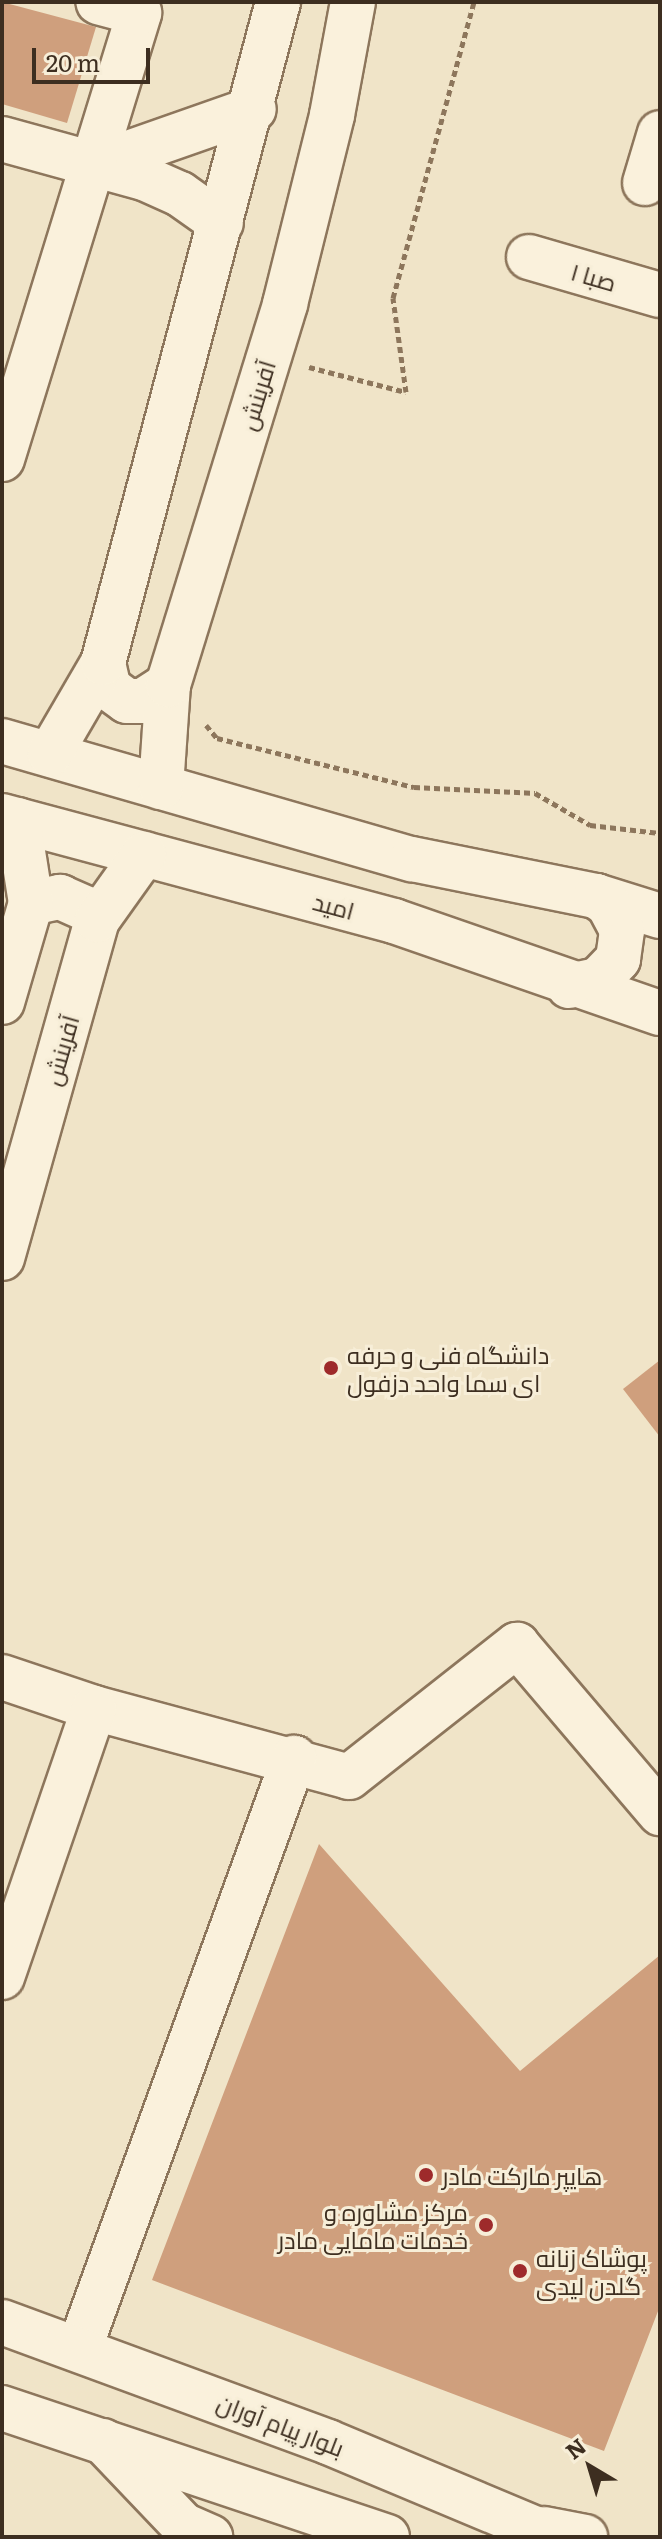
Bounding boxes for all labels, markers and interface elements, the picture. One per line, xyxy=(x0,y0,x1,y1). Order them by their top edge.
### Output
scale bar xyxy=(36,32,154,82)
text: 20 m xyxy=(46,44,100,79)
street label: صبا ۱ xyxy=(568,256,620,296)
street label: آفرینش xyxy=(232,357,280,433)
street label: امید xyxy=(310,886,358,924)
street label: آفرینش xyxy=(36,1012,84,1088)
place label: دانشگاه فنی و حرفه ای سما واحد دزفول xyxy=(347,1340,549,1396)
marker: دانشگاه فنی و حرفه ای سما واحد دزفول xyxy=(322,1359,340,1377)
place label: هایپر مارکت مادر xyxy=(442,2161,602,2189)
marker: هایپر مارکت مادر xyxy=(417,2166,435,2184)
place label: مرکز مشاوره و خدمات مامایی مادر xyxy=(278,2197,468,2253)
marker: مرکز مشاوره و خدمات مامایی مادر xyxy=(475,2214,497,2236)
place label: پوشاک‌ زنانه گلدن لیدی xyxy=(536,2243,647,2299)
marker: پوشاک‌ زنانه گلدن لیدی xyxy=(511,2262,529,2280)
street label: بلوار پیام آوران xyxy=(213,2387,349,2461)
north arrow xyxy=(550,2427,630,2507)
text: N xyxy=(557,2429,592,2466)

